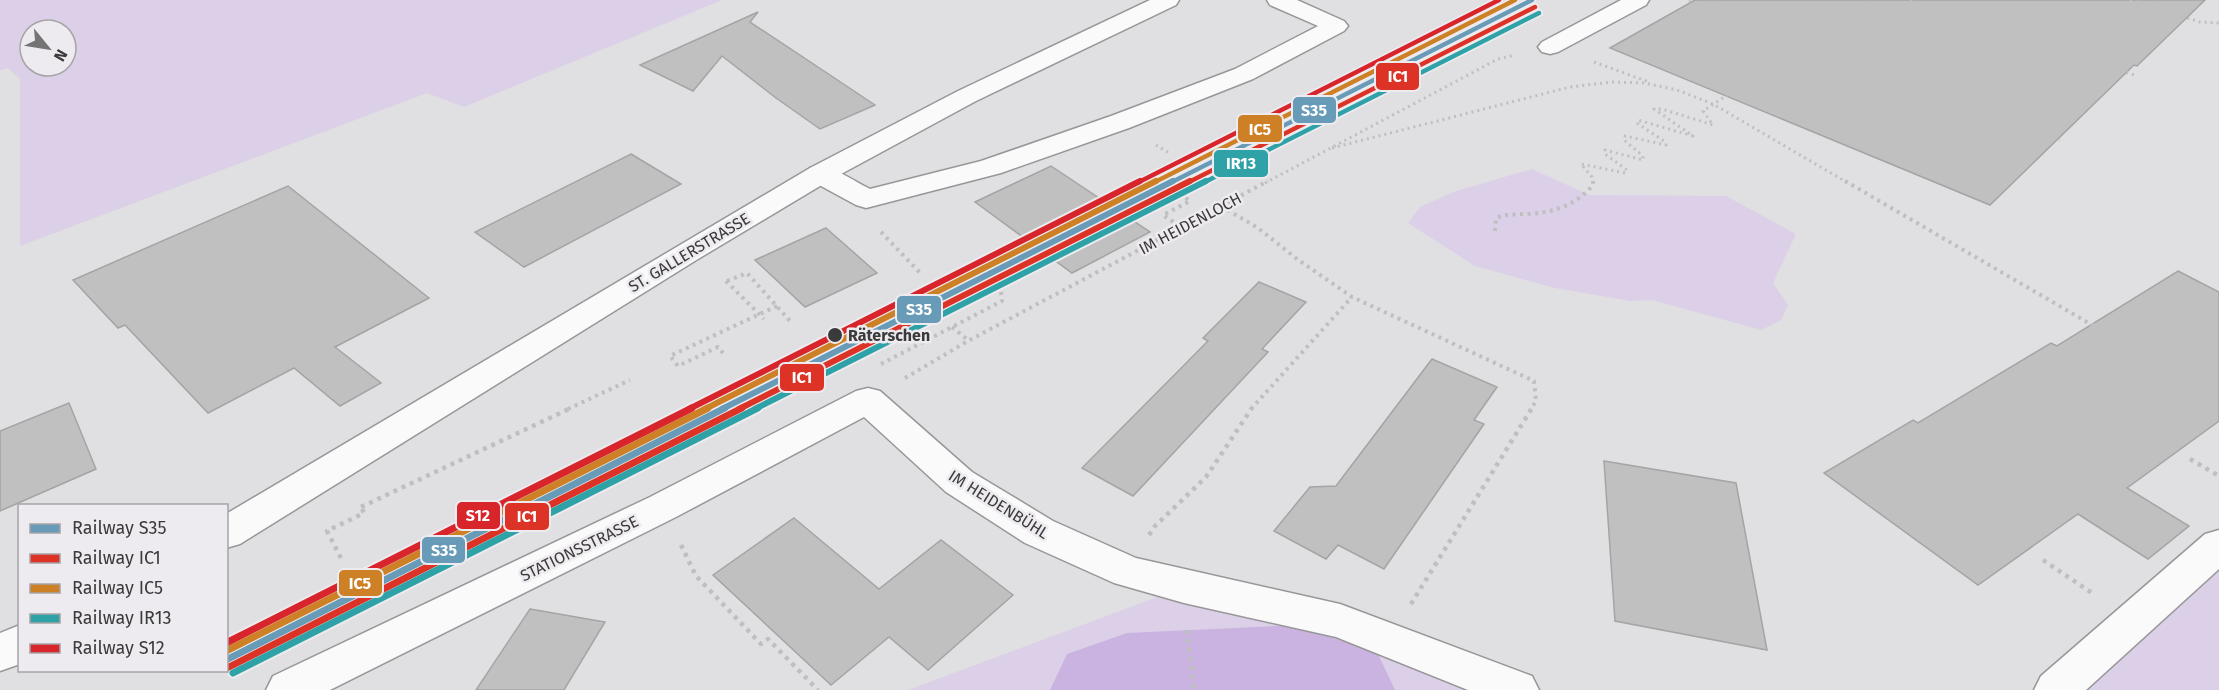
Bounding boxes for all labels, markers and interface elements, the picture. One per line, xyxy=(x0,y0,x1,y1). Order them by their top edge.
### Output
north arrow xyxy=(18,18,78,78)
text: N xyxy=(50,46,71,65)
line badge: IC1 xyxy=(1375,62,1420,91)
text: IC1 xyxy=(1388,67,1408,86)
line badge: S35 xyxy=(1292,96,1337,124)
text: S35 xyxy=(1301,101,1327,120)
line badge: IC5 xyxy=(1237,114,1283,143)
text: IC5 xyxy=(1249,120,1272,139)
line badge: IR13 xyxy=(1213,149,1269,178)
text: IR13 xyxy=(1226,154,1256,173)
street label: IM HEIDENLOCH xyxy=(1136,188,1245,258)
street label: ST. GALLERSTRASSE xyxy=(625,209,753,296)
line badge: S35 xyxy=(896,295,942,324)
text: S35 xyxy=(906,300,932,319)
marker: Räterschen xyxy=(826,326,844,344)
place label: Räterschen xyxy=(848,326,930,345)
line badge: IC1 xyxy=(779,363,825,392)
text: IC1 xyxy=(792,368,812,387)
street label: IM HEIDENBÜHL xyxy=(945,466,1052,543)
line badge: S12 xyxy=(456,501,501,530)
line badge: IC1 xyxy=(504,502,550,531)
legend xyxy=(18,504,228,672)
text: S12 xyxy=(466,506,490,525)
text: IC1 xyxy=(517,507,537,526)
street label: STATIONSSTRASSE xyxy=(517,512,641,585)
text: Railway S35 xyxy=(72,517,167,539)
line badge: S35 xyxy=(421,536,466,564)
text: S35 xyxy=(431,541,457,560)
text: Railway IC1 xyxy=(72,547,161,569)
line badge: IC5 xyxy=(338,569,383,597)
text: IC5 xyxy=(349,574,372,593)
text: Railway IC5 xyxy=(72,577,163,599)
text: Railway IR13 xyxy=(72,607,171,629)
text: Railway S12 xyxy=(72,637,165,659)

